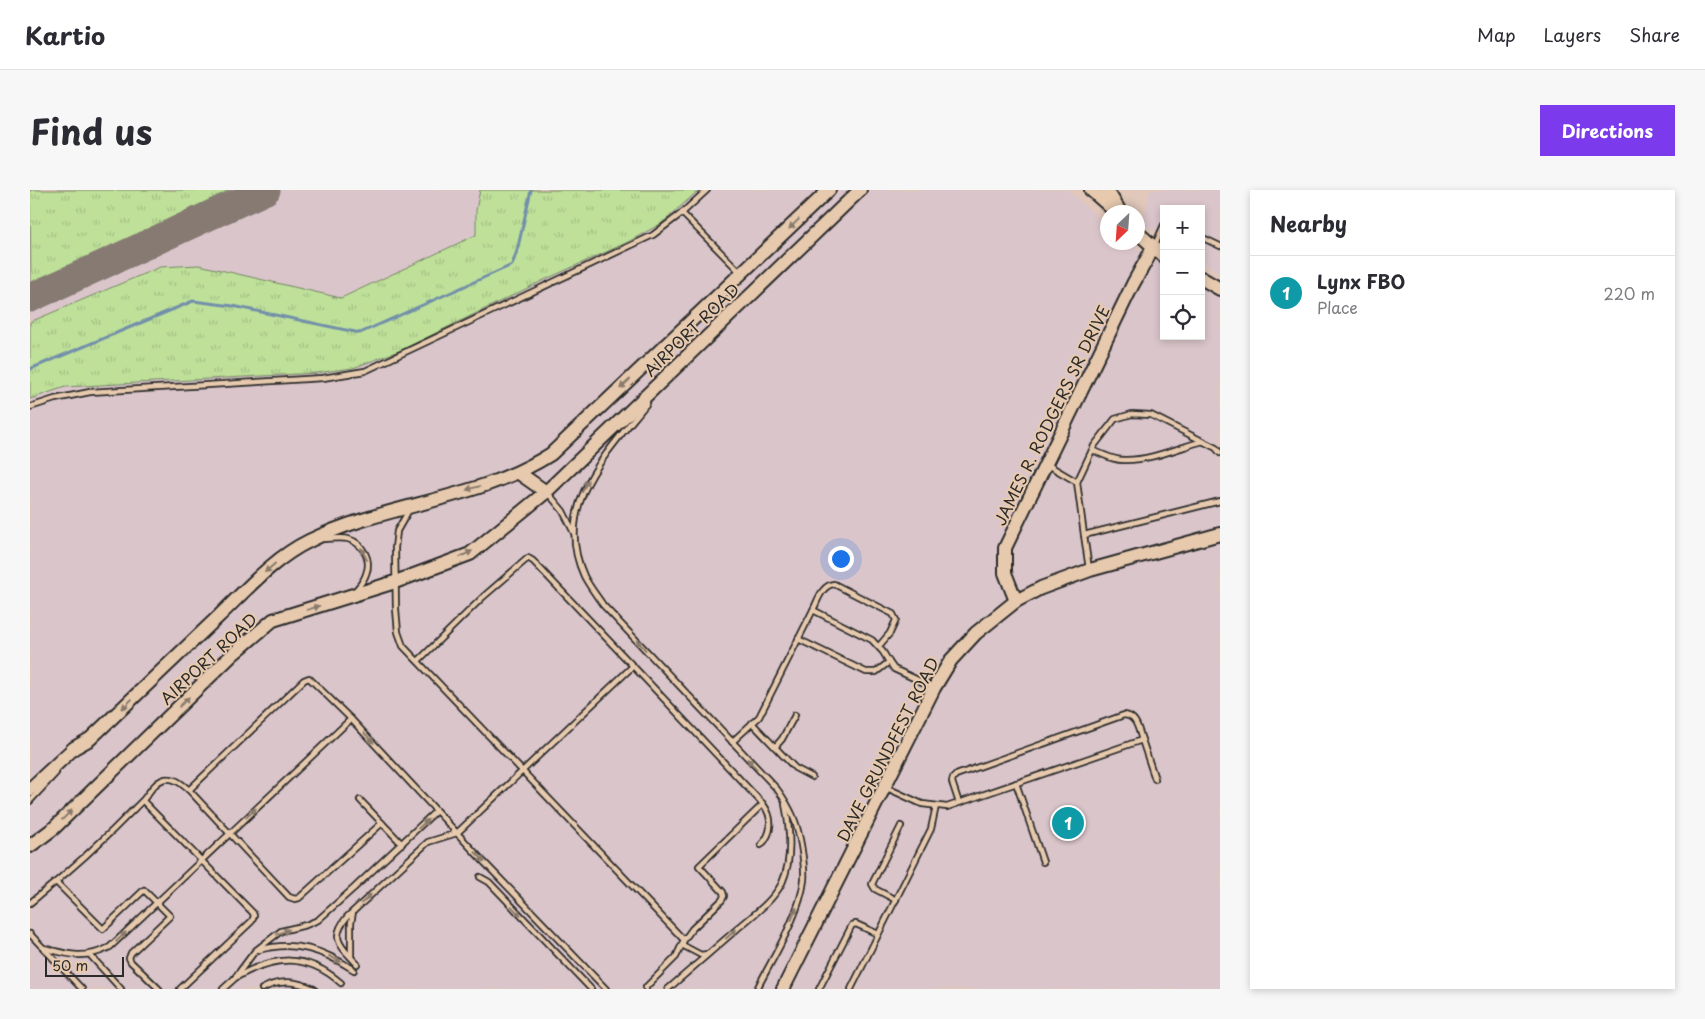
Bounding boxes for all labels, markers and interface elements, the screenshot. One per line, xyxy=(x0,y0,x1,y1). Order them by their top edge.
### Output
text: Kartio xyxy=(25,17,105,53)
text: Map xyxy=(1477,21,1516,48)
text: Layers xyxy=(1544,21,1601,48)
text: Share xyxy=(1629,21,1680,48)
text: Find us xyxy=(30,104,152,157)
button: Directions xyxy=(1540,105,1675,156)
north arrow xyxy=(1100,205,1145,250)
map controls xyxy=(1160,205,1205,340)
button: + xyxy=(1160,205,1205,250)
text: Nearby xyxy=(1270,207,1347,239)
one-way arrow xyxy=(788,218,800,230)
button: − xyxy=(1160,250,1205,295)
text: Lynx FBO xyxy=(1317,267,1405,295)
street label: AIRPORT ROAD xyxy=(638,277,744,381)
text: 1 xyxy=(1282,281,1290,305)
text: 220 m xyxy=(1604,281,1655,305)
button: locate xyxy=(1160,295,1205,340)
text: Place xyxy=(1317,295,1358,319)
street label: JAMES R. RODGERS SR DRIVE xyxy=(987,301,1115,529)
one-way arrow xyxy=(620,378,632,390)
one-way arrow xyxy=(582,479,590,493)
one-way arrow xyxy=(466,485,481,493)
one-way arrow xyxy=(359,546,368,561)
your location xyxy=(828,546,854,572)
one-way arrow xyxy=(459,550,473,558)
one-way arrow xyxy=(265,562,277,574)
one-way arrow xyxy=(305,603,320,611)
street label: AIRPORT ROAD xyxy=(154,607,262,709)
one-way arrow xyxy=(635,640,647,652)
street label: DAVE GRUNDFEST ROAD xyxy=(830,653,944,845)
one-way arrow xyxy=(177,696,189,708)
one-way arrow xyxy=(121,698,133,710)
one-way arrow xyxy=(363,732,375,744)
one-way arrow xyxy=(746,758,758,770)
pin: 1 xyxy=(1052,804,1084,842)
one-way arrow xyxy=(245,807,257,819)
one-way arrow xyxy=(61,809,73,821)
one-way arrow xyxy=(417,818,429,830)
one-way arrow xyxy=(474,851,486,863)
one-way arrow xyxy=(360,893,372,905)
one-way arrow xyxy=(509,904,521,916)
one-way arrow xyxy=(790,906,798,921)
one-way arrow xyxy=(276,928,290,936)
one-way arrow xyxy=(724,928,736,940)
one-way arrow xyxy=(114,931,126,943)
scale bar xyxy=(45,954,124,977)
text: 50 m xyxy=(52,955,88,976)
one-way arrow xyxy=(328,955,343,963)

